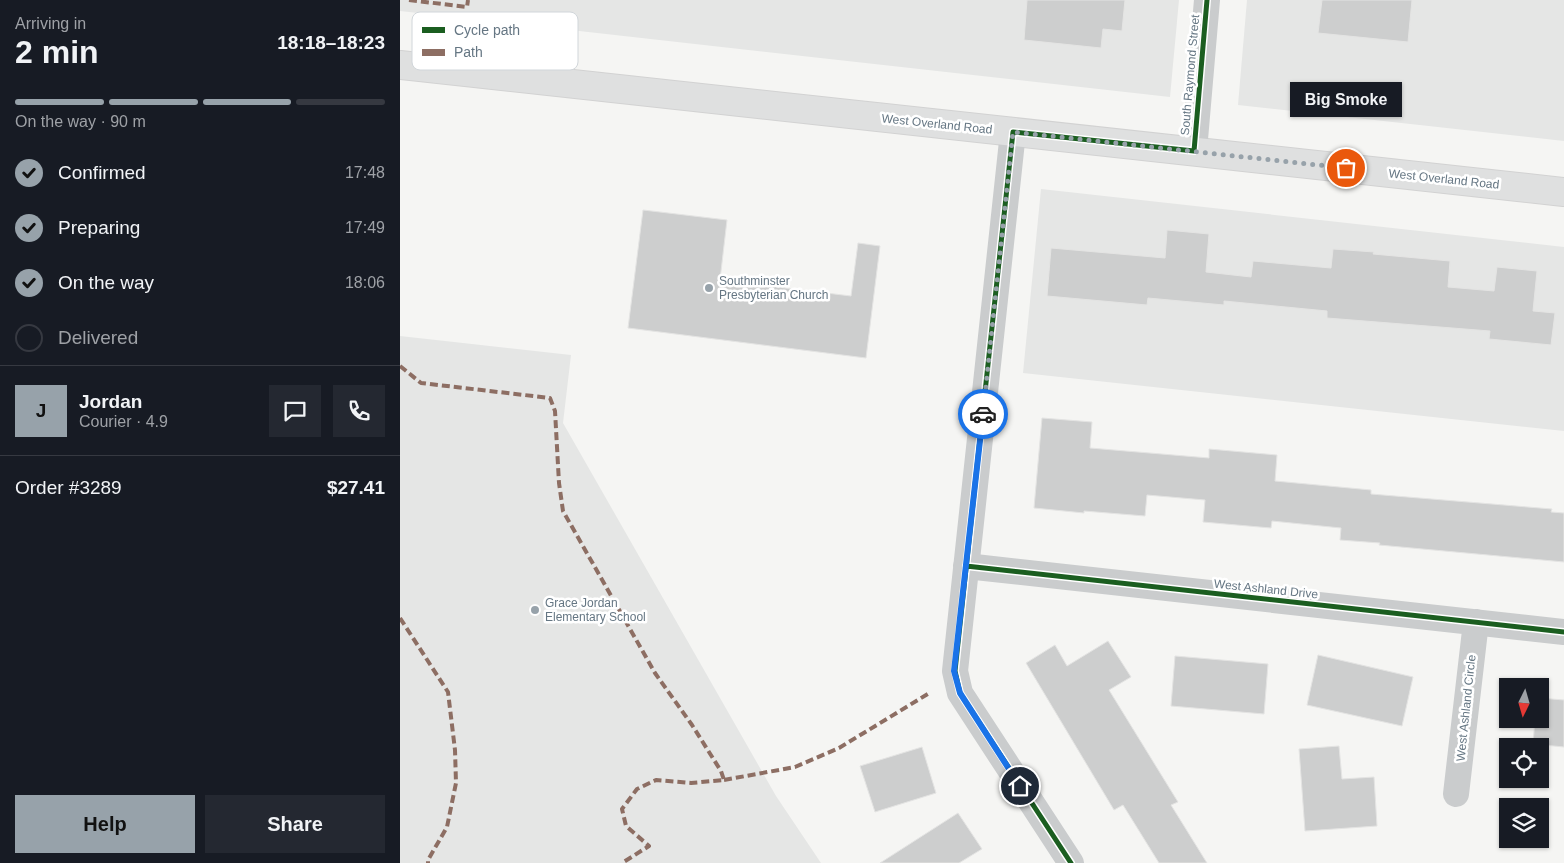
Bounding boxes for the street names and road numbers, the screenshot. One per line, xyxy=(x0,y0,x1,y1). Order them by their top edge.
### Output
street label: South Raymond Street xyxy=(1178,13,1202,136)
street label: West Overland Road xyxy=(881,111,993,137)
street label: West Overland Road xyxy=(1388,166,1500,192)
street label: West Ashland Drive xyxy=(1213,577,1319,601)
street label: West Ashland Circle xyxy=(1453,654,1479,762)

